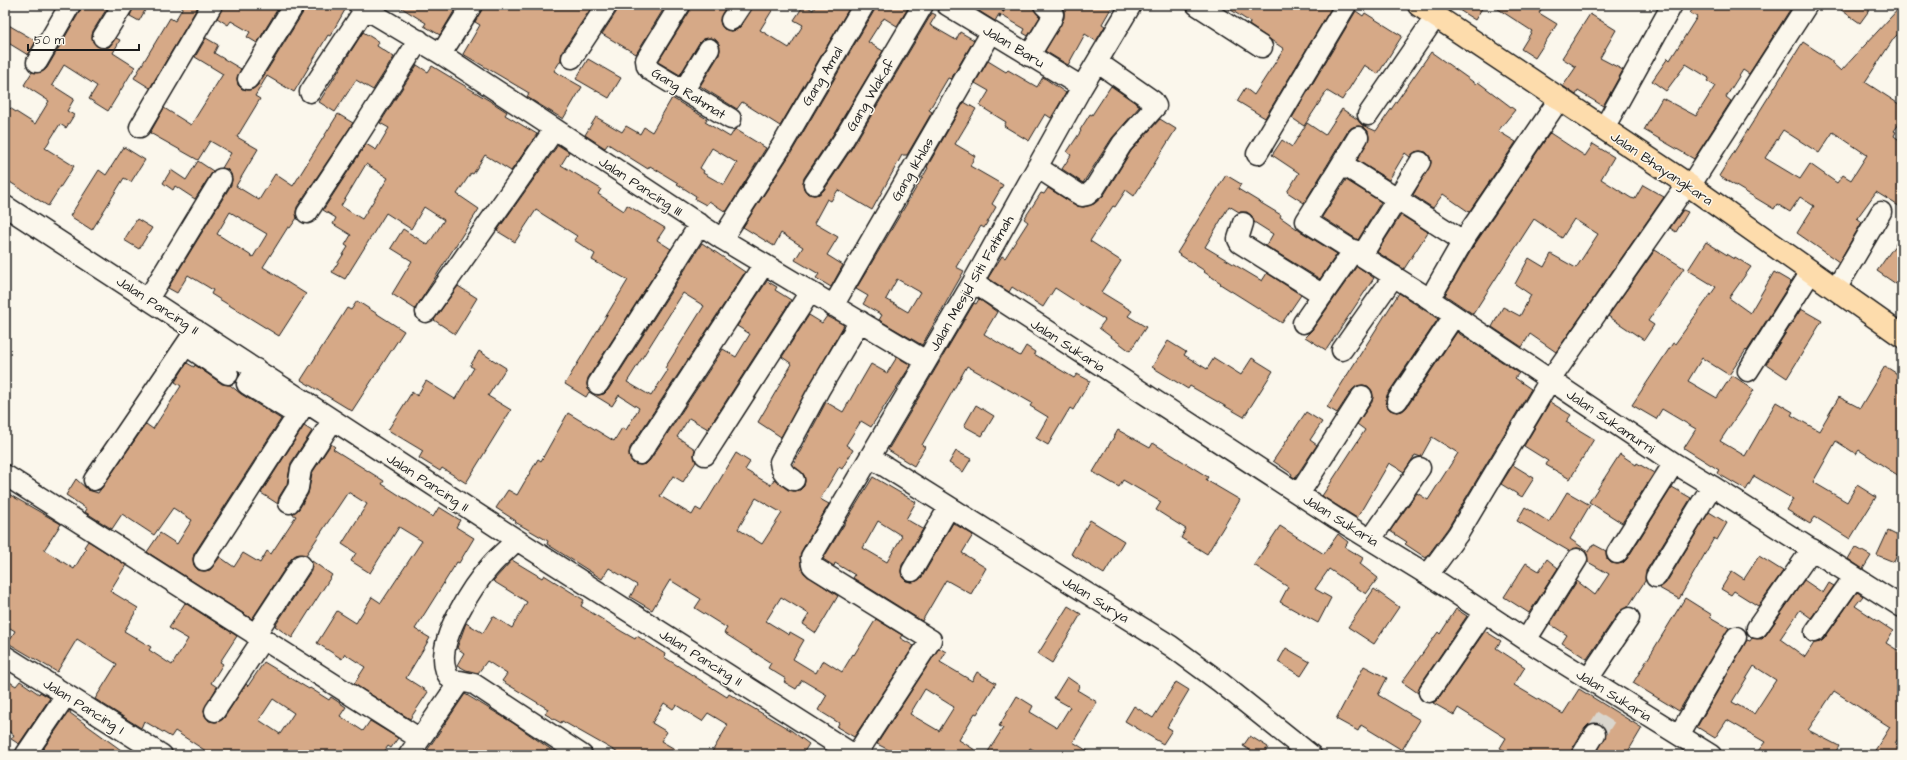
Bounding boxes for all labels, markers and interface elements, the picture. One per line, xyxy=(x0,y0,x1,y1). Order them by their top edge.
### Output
street label: Jalan Baru xyxy=(979,21,1048,73)
scale bar xyxy=(28,26,139,52)
text: 50 m xyxy=(34,32,65,49)
street label: Gang Amal xyxy=(797,43,848,110)
street label: Gang Wakaf xyxy=(841,55,901,135)
street label: Gang Rahmat xyxy=(647,63,730,125)
street label: Jalan Bhayangkara xyxy=(1606,127,1717,211)
street label: Gang Ikhlas xyxy=(887,134,939,205)
street label: Jalan Pancing III xyxy=(594,152,686,222)
street label: Jalan Mesjid Siti Fatimah xyxy=(925,212,1019,355)
street label: Jalan Pancing II xyxy=(112,272,203,340)
street label: Jalan Sukaria xyxy=(1026,314,1109,377)
street label: Jalan Sukamurni xyxy=(1562,385,1659,459)
street label: Jalan Pancing II xyxy=(382,449,473,517)
street label: Jalan Sukaria xyxy=(1299,490,1382,552)
street label: Jalan Surya xyxy=(1058,571,1133,628)
street label: Jalan Pancing II xyxy=(655,624,746,691)
street label: Jalan Sukaria xyxy=(1572,665,1655,727)
street label: Jalan Pancing I xyxy=(39,674,128,740)

